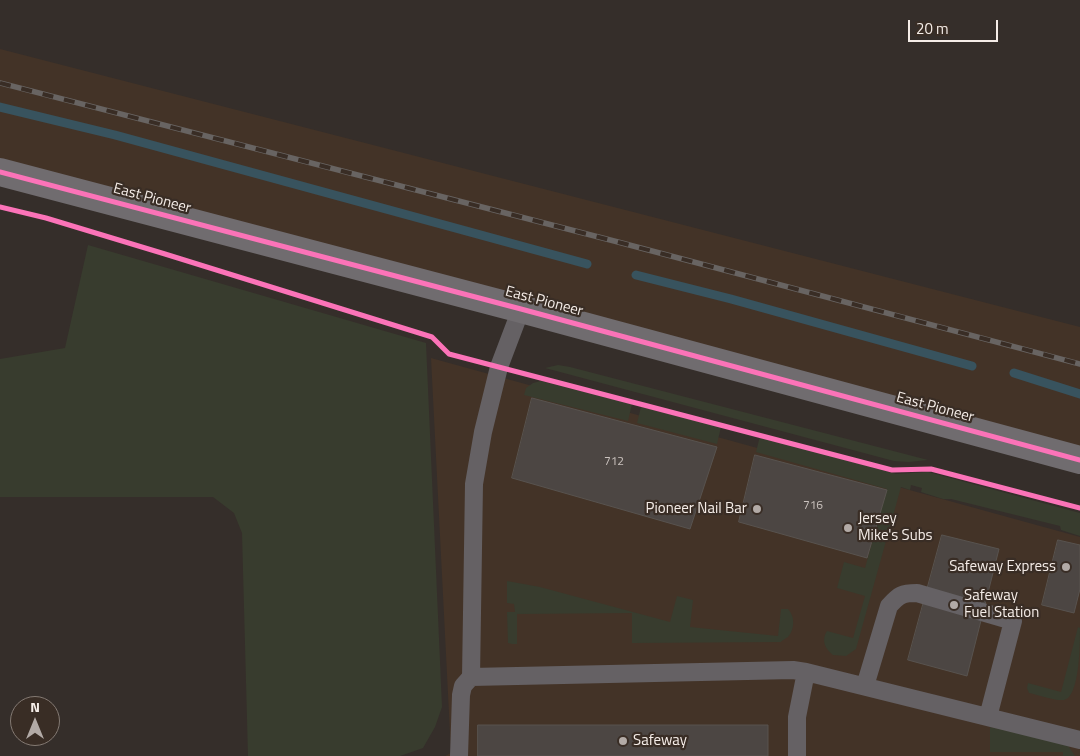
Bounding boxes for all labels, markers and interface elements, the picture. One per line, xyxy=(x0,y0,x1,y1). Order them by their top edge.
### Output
scale bar xyxy=(910,10,1000,42)
text: 20 m xyxy=(916,17,949,40)
street label: East Pioneer xyxy=(111,180,193,218)
street label: East Pioneer xyxy=(503,283,585,321)
street label: East Pioneer xyxy=(894,389,976,427)
house number: 712 xyxy=(604,455,624,469)
house number: 716 xyxy=(803,499,823,513)
place label: Pioneer Nail Bar xyxy=(646,500,747,518)
marker: Pioneer Nail Bar xyxy=(751,503,763,515)
place label: Jersey Mike's Subs xyxy=(858,510,933,545)
marker: Jersey Mike's Subs xyxy=(842,522,854,534)
place label: Safeway Express xyxy=(949,558,1056,576)
marker: Safeway Express xyxy=(1060,561,1072,573)
place label: Safeway Fuel Station xyxy=(964,587,1039,622)
marker: Safeway Fuel Station xyxy=(948,599,960,611)
north arrow xyxy=(10,696,60,746)
text: N xyxy=(30,696,40,717)
place label: Safeway xyxy=(633,732,687,750)
marker: Safeway xyxy=(617,735,629,747)

